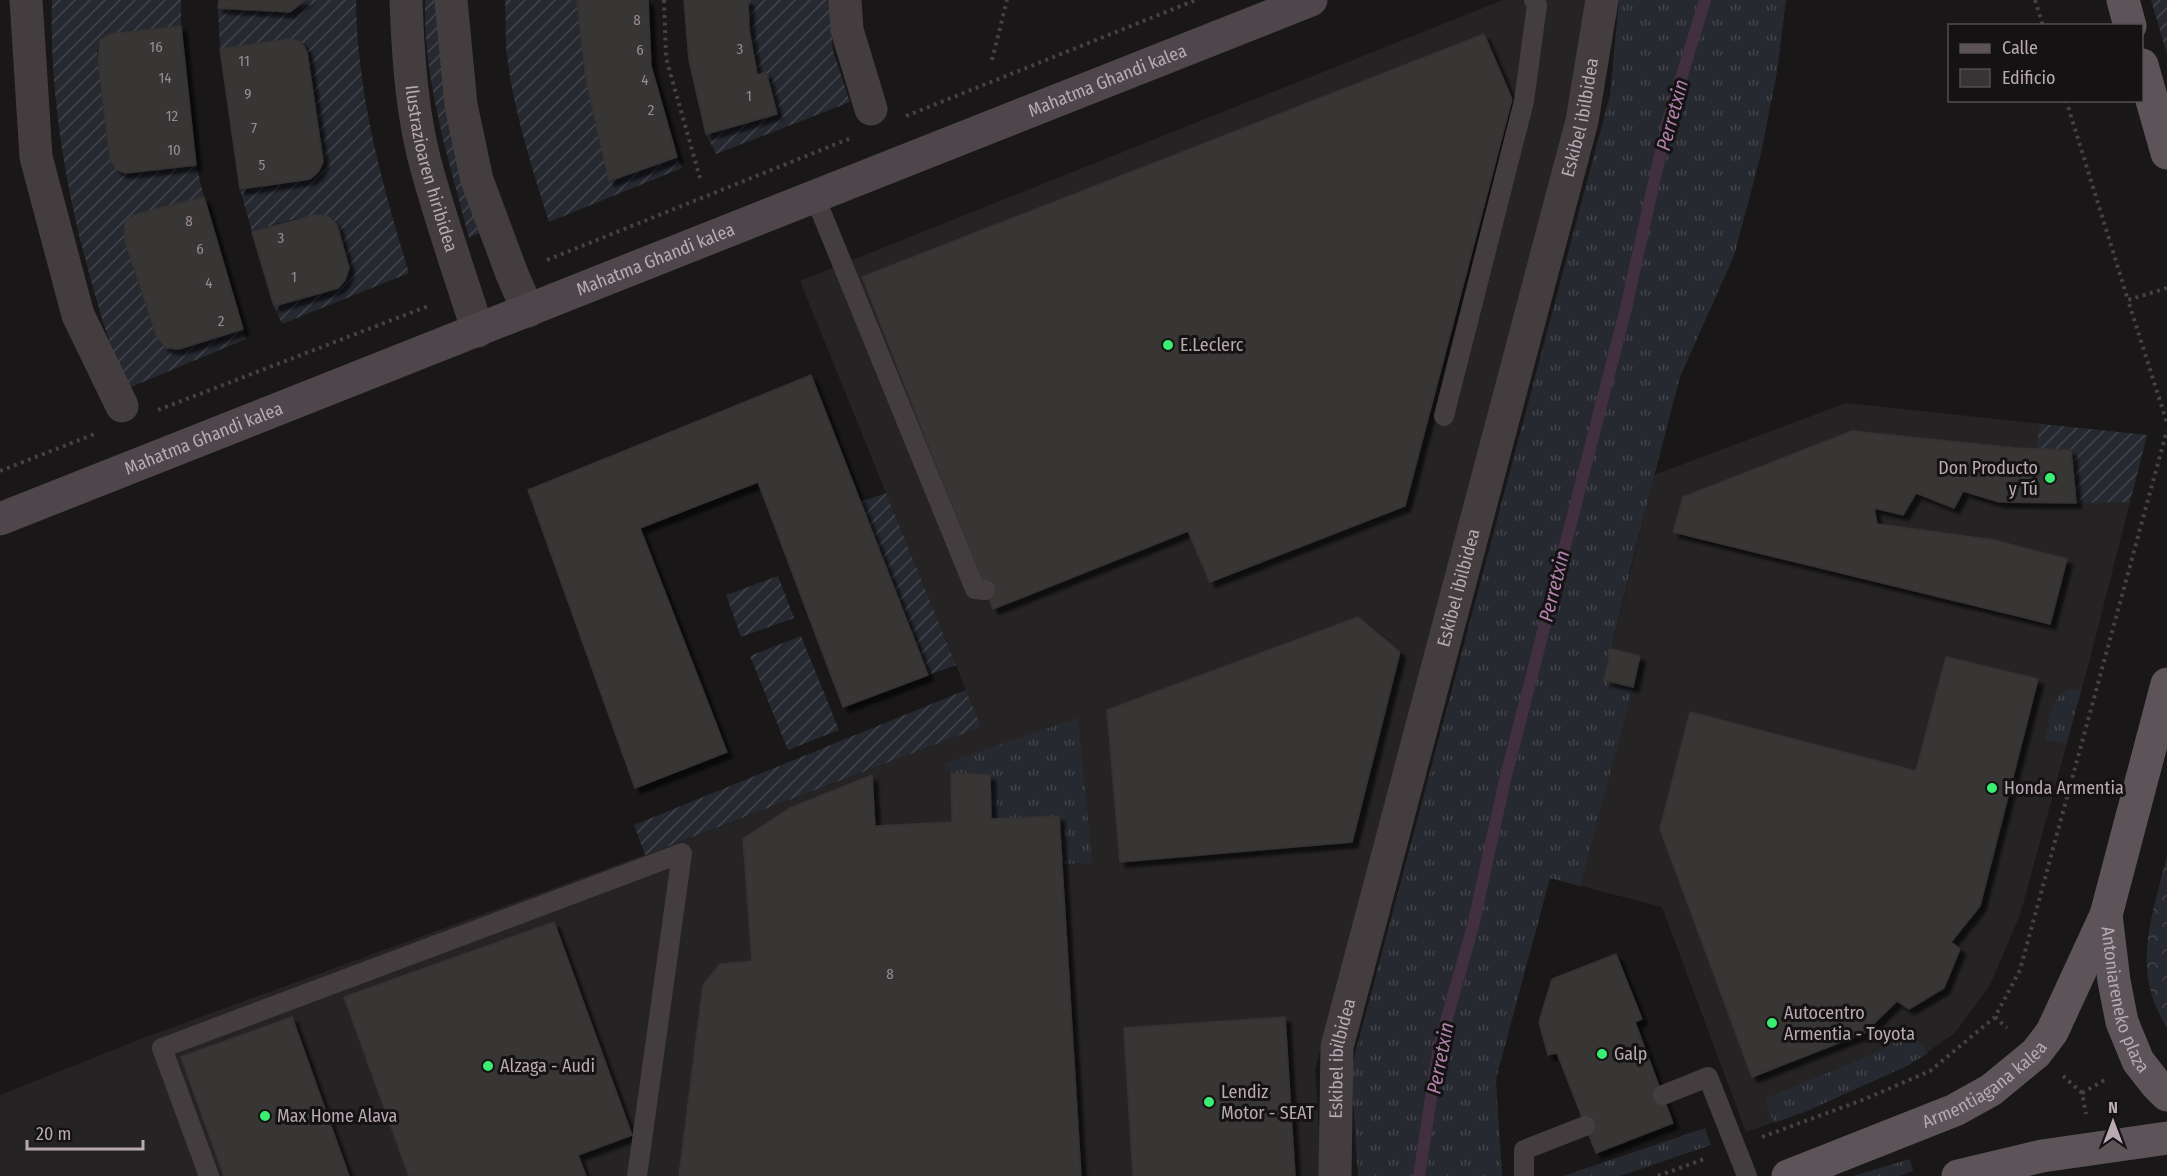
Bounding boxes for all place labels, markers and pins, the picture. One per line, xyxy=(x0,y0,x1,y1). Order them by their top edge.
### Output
place label: E.Leclerc xyxy=(1180,334,1244,356)
marker: E.Leclerc xyxy=(1161,338,1175,352)
place label: Don Producto y Tú xyxy=(1938,457,2038,500)
marker: Don Producto y Tú xyxy=(2043,471,2057,485)
place label: Honda Armentia xyxy=(2004,777,2124,799)
marker: Honda Armentia xyxy=(1985,781,1999,795)
place label: Autocentro Armentia - Toyota xyxy=(1784,1002,1915,1045)
marker: Autocentro Armentia - Toyota xyxy=(1765,1016,1779,1030)
place label: Galp xyxy=(1614,1043,1647,1065)
marker: Galp xyxy=(1595,1047,1609,1061)
place label: Alzaga - Audi xyxy=(500,1055,595,1077)
marker: Alzaga - Audi xyxy=(481,1059,495,1073)
place label: Lendiz Motor - SEAT xyxy=(1221,1081,1315,1124)
marker: Lendiz Motor - SEAT xyxy=(1202,1095,1216,1109)
place label: Max Home Alava xyxy=(277,1105,398,1127)
marker: Max Home Alava xyxy=(258,1109,272,1123)

